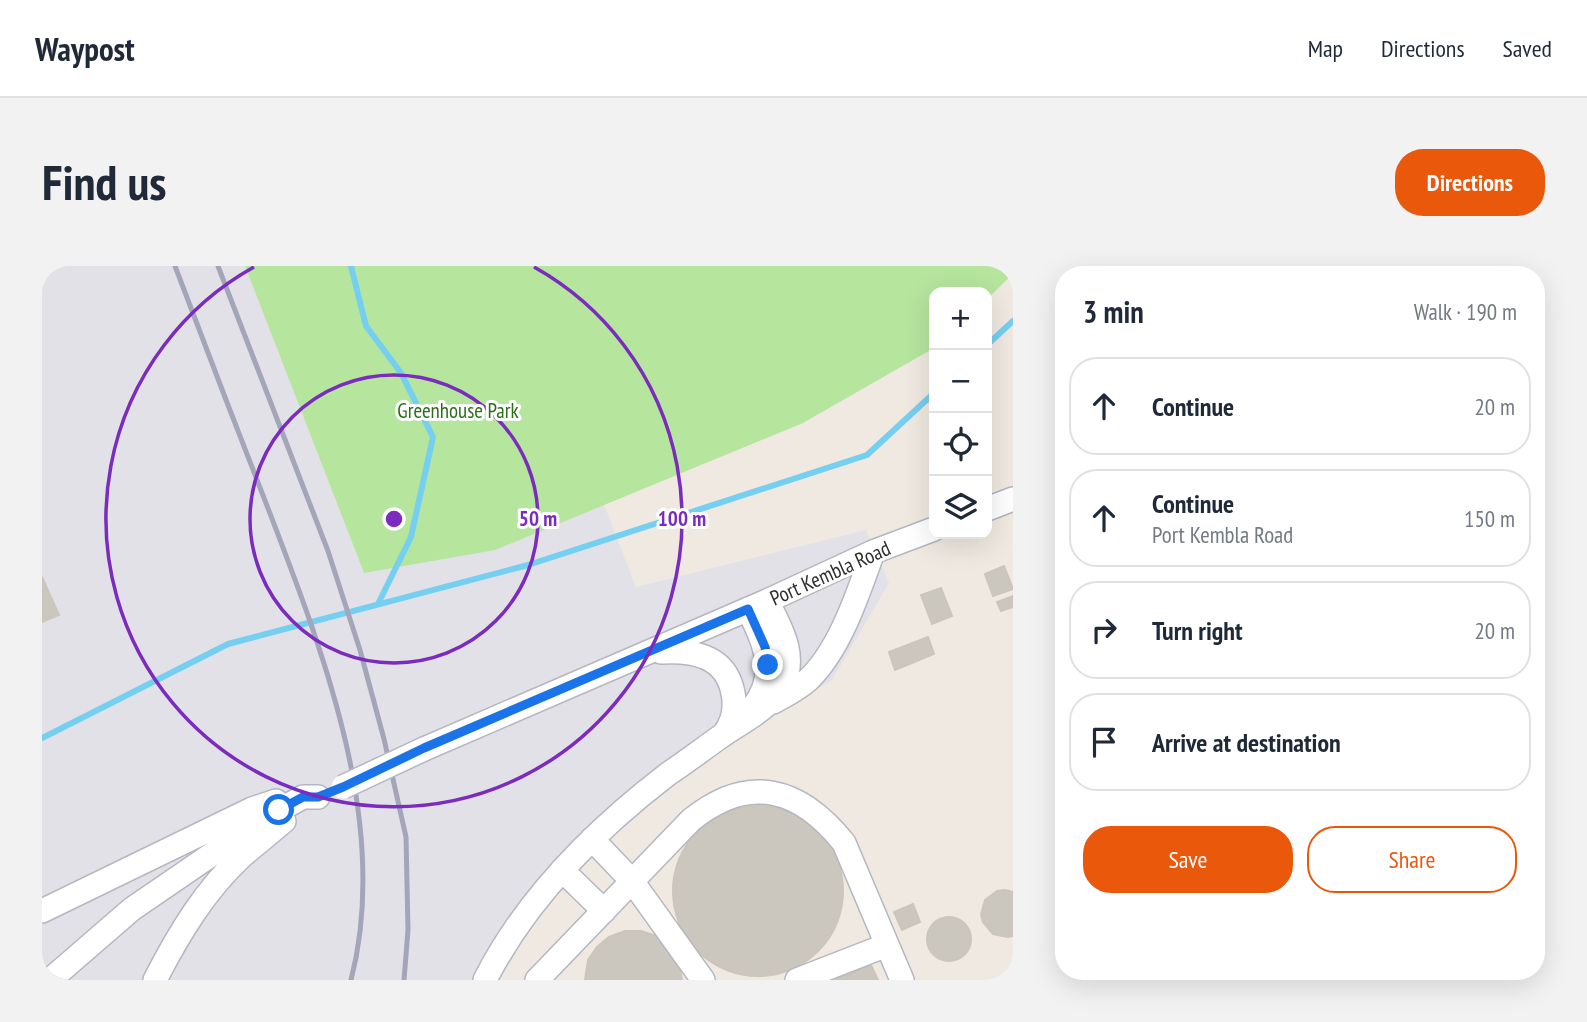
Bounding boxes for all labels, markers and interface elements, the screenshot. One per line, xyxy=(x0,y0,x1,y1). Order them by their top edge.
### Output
text: Waypost xyxy=(35,27,135,70)
text: Map xyxy=(1308,33,1343,64)
text: Directions xyxy=(1381,33,1465,64)
text: Saved xyxy=(1503,33,1552,64)
button: Directions xyxy=(1395,149,1545,216)
text: Find us xyxy=(42,150,166,214)
map controls xyxy=(929,287,992,539)
button: + xyxy=(929,287,992,350)
text: 3 min xyxy=(1083,292,1144,331)
text: Walk · 190 m xyxy=(1414,297,1517,326)
button: − xyxy=(929,350,992,413)
icon: ahead xyxy=(1085,387,1123,425)
text: Continue xyxy=(1152,390,1234,423)
text: 20 m xyxy=(1474,392,1515,421)
park label: Greenhouse Park xyxy=(397,397,519,424)
button: locate xyxy=(929,413,992,476)
button: layers xyxy=(929,476,992,539)
text: Continue xyxy=(1152,487,1234,520)
icon: ahead xyxy=(1085,499,1123,537)
text: 150 m xyxy=(1464,504,1515,533)
text: 50 m xyxy=(519,505,557,532)
text: 100 m xyxy=(658,505,706,532)
centre of rings xyxy=(382,507,406,531)
text: Port Kembla Road xyxy=(1152,520,1293,549)
street label: Port Kembla Road xyxy=(766,534,894,612)
icon: right xyxy=(1085,611,1123,649)
text: Turn right xyxy=(1152,614,1243,647)
text: 20 m xyxy=(1474,616,1515,645)
route end xyxy=(752,649,783,680)
icon: arrive xyxy=(1085,723,1123,761)
text: Arrive at destination xyxy=(1152,726,1341,759)
route start xyxy=(263,794,294,825)
button: Save xyxy=(1083,826,1293,893)
button: Share xyxy=(1307,826,1517,893)

